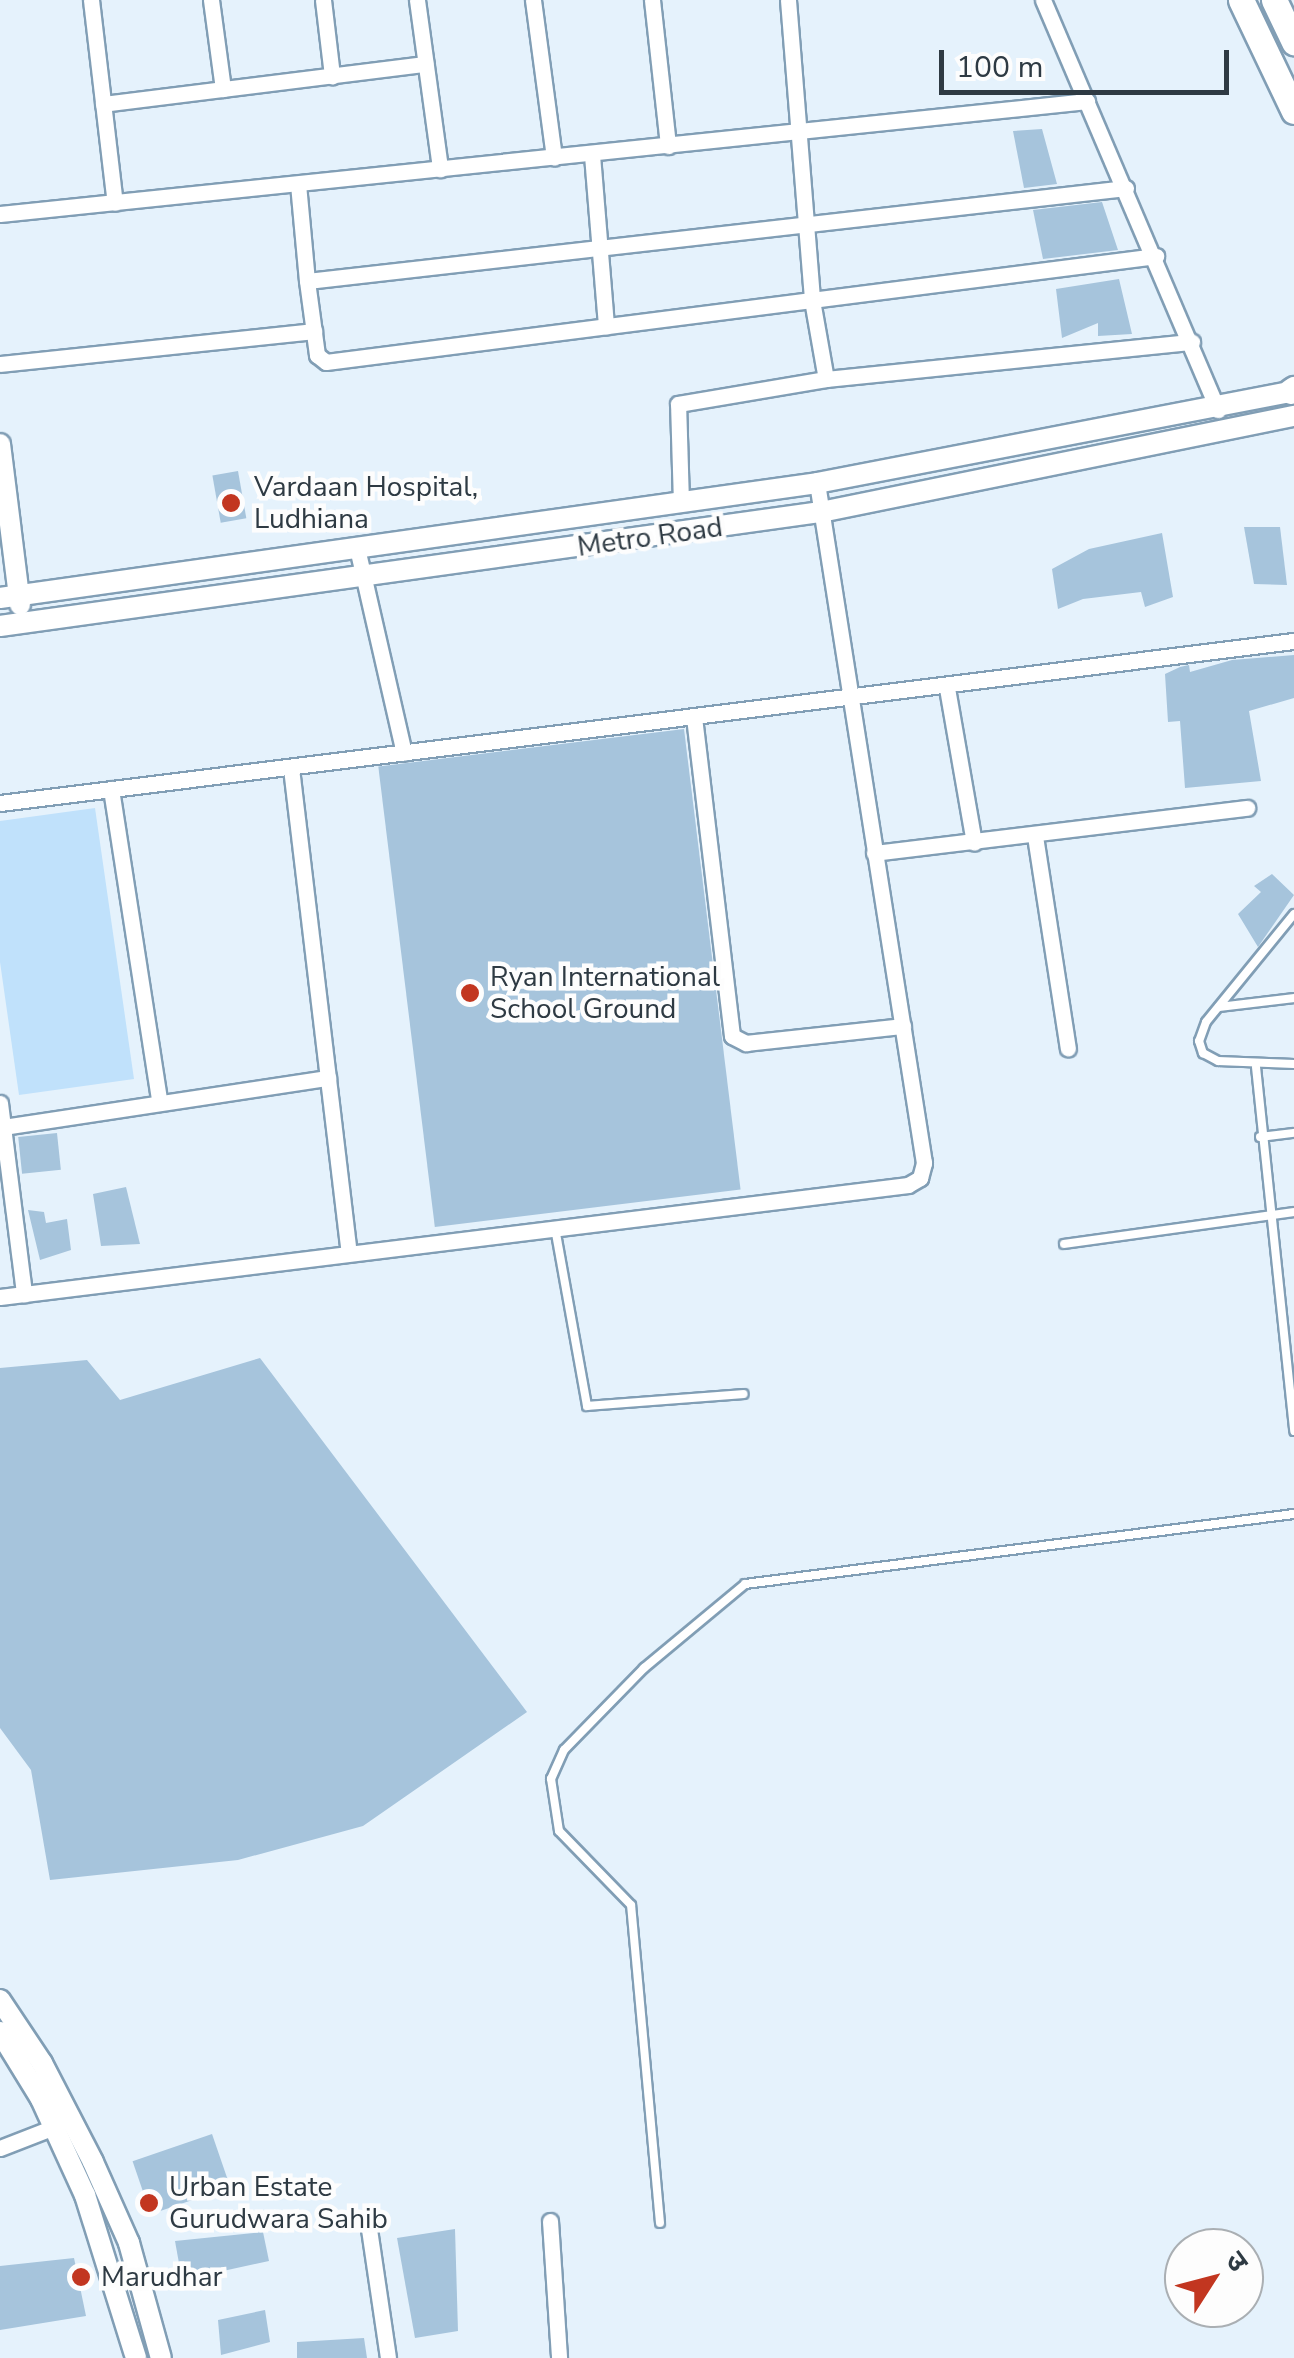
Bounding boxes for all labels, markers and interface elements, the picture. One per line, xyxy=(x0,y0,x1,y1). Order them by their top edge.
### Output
scale bar xyxy=(944,30,1234,92)
text: 100 m xyxy=(956,47,1043,88)
place label: Vardaan Hospital, Ludhiana xyxy=(254,470,478,536)
marker: Vardaan Hospital, Ludhiana xyxy=(218,490,244,516)
street label: Metro Road xyxy=(575,510,725,564)
place label: Ryan International School Ground xyxy=(490,960,720,1026)
marker: Ryan International School Ground xyxy=(459,982,481,1004)
place label: Urban Estate Gurudwara Sahib xyxy=(169,2170,388,2236)
marker: Urban Estate Gurudwara Sahib xyxy=(138,2192,160,2214)
north arrow xyxy=(1164,2228,1264,2328)
text: उ xyxy=(1216,2244,1257,2279)
place label: Marudhar xyxy=(101,2260,223,2294)
marker: Marudhar xyxy=(70,2266,92,2288)

